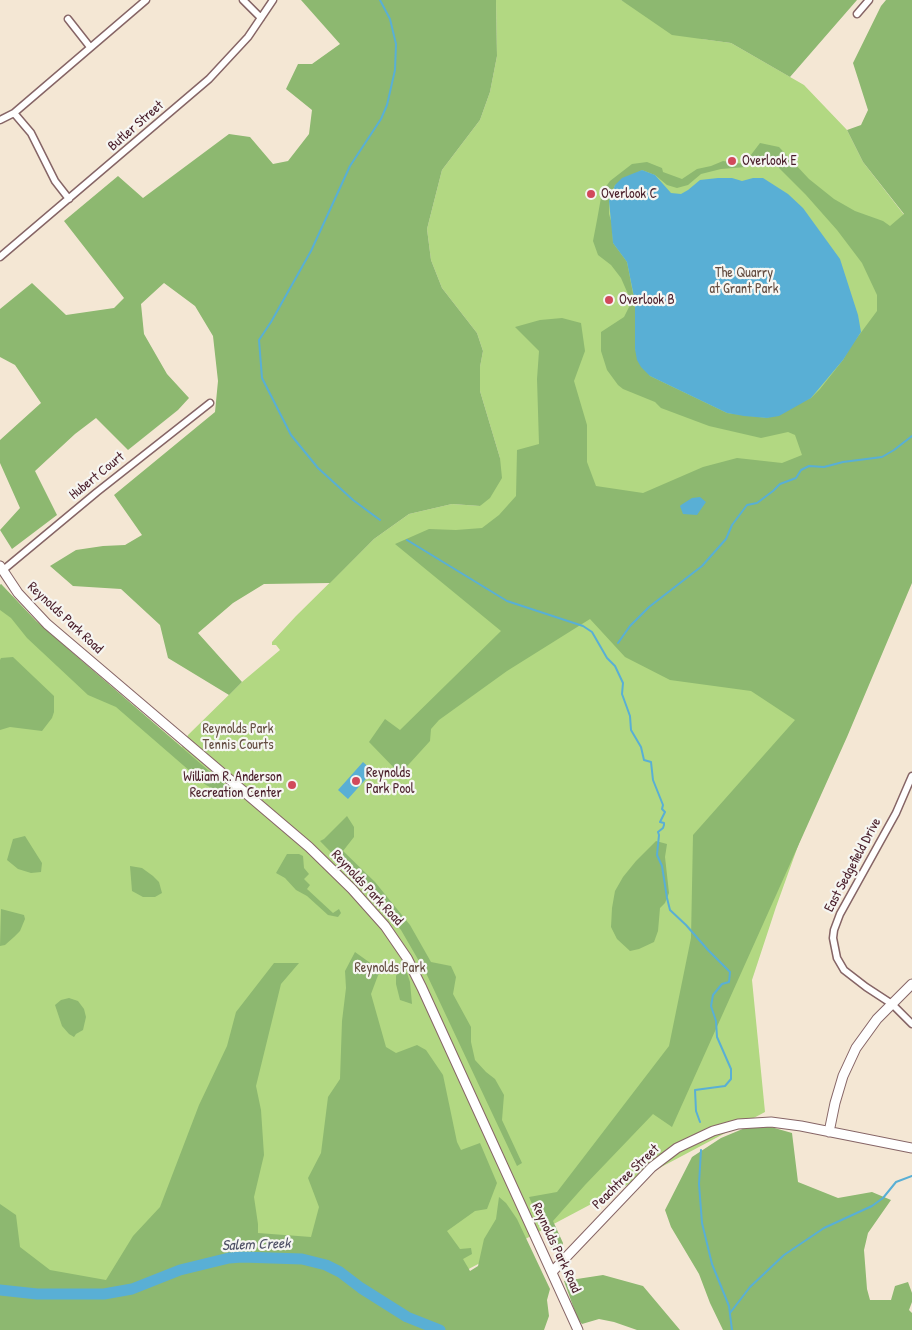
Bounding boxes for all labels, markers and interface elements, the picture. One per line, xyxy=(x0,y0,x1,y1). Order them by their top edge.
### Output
street label: Butler Street xyxy=(105,97,167,155)
place label: Overlook E xyxy=(742,153,797,169)
marker: Overlook E xyxy=(726,155,738,167)
place label: Overlook C xyxy=(601,186,657,202)
marker: Overlook C xyxy=(585,188,597,200)
park label: The Quarry at Grant Park xyxy=(710,265,778,298)
place label: Overlook B xyxy=(619,292,674,308)
marker: Overlook B xyxy=(603,294,615,306)
street label: Hubert Court xyxy=(66,449,128,503)
street label: Reynolds Park Road xyxy=(24,579,106,657)
park label: Reynolds Park Tennis Courts xyxy=(202,721,274,754)
place label: Reynolds Park Pool xyxy=(366,765,414,798)
place label: William R. Anderson Recreation Center xyxy=(183,769,282,802)
marker: Reynolds Park Pool xyxy=(350,775,362,787)
marker: William R. Anderson Recreation Center xyxy=(286,779,298,791)
street label: East Sedgefield Drive xyxy=(821,815,885,915)
street label: Reynolds Park Road xyxy=(328,847,406,929)
park label: Reynolds Park xyxy=(354,960,426,976)
street label: Peachtree Street xyxy=(589,1141,663,1213)
street label: Reynolds Park Road xyxy=(528,1200,584,1296)
water label: Salem Creek xyxy=(221,1235,291,1255)

